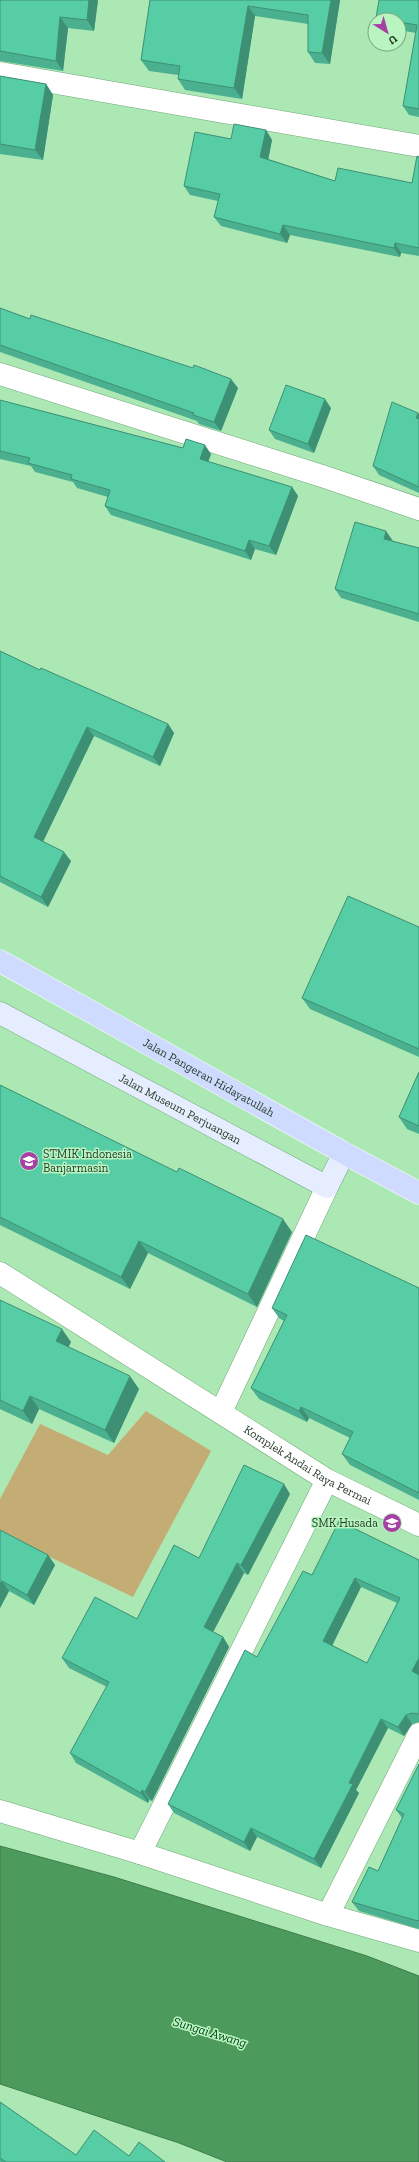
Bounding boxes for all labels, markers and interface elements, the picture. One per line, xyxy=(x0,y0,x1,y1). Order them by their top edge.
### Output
north arrow xyxy=(367,12,407,52)
text: U xyxy=(386,32,400,47)
street label: Jalan Pangeran Hidayatullah xyxy=(140,1035,277,1120)
street label: Jalan Museum Perjuangan xyxy=(117,1071,244,1147)
place label: STMIK Indonesia Banjarmasin xyxy=(43,1147,132,1176)
school or university icon: STMIK Indonesia Banjarmasin xyxy=(18,1150,40,1172)
street label: Komplek Andai Raya Permai xyxy=(241,1422,375,1508)
school or university icon: SMK Husada xyxy=(381,1512,403,1534)
place label: SMK Husada xyxy=(312,1516,378,1530)
water label: Sungai Awang xyxy=(171,2014,249,2050)

